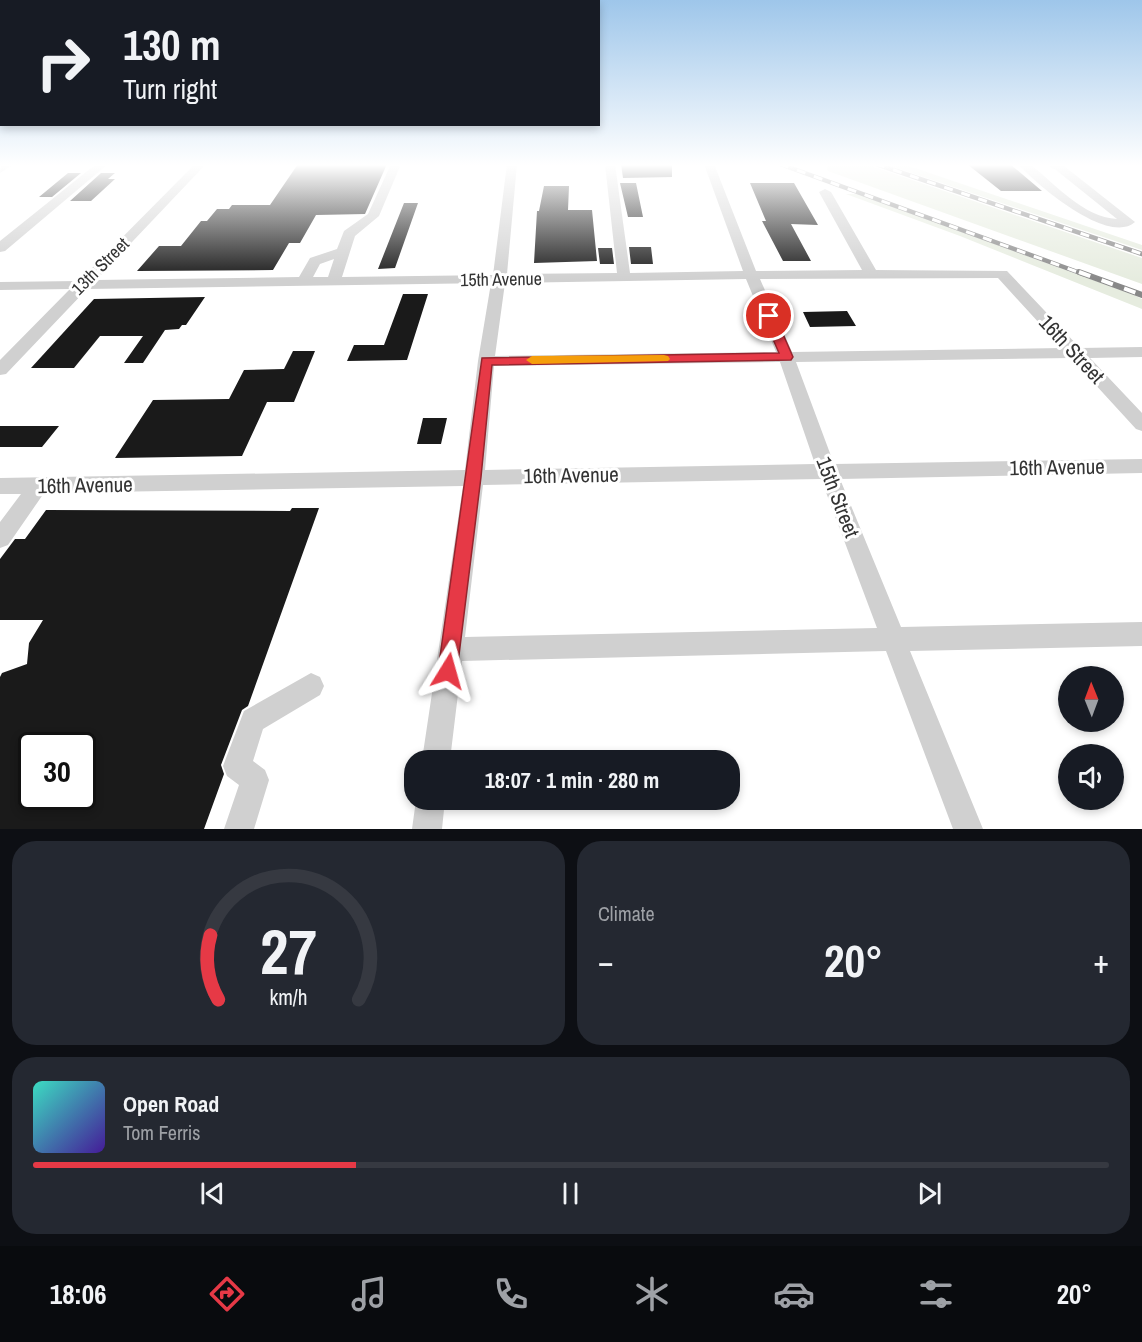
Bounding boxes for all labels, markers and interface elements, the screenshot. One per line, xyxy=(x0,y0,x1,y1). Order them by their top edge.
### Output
text: 130 m xyxy=(123,17,221,73)
icon: right xyxy=(24,24,102,102)
text: Turn right xyxy=(123,71,217,107)
street label: 13th Street xyxy=(66,232,134,300)
street label: 15th Avenue xyxy=(460,266,542,292)
pin xyxy=(743,290,794,341)
icon: arrive xyxy=(752,299,785,332)
street label: 16th Street xyxy=(1033,308,1111,390)
street label: 15th Street xyxy=(809,452,867,542)
street label: 16th Avenue xyxy=(1009,452,1105,482)
street label: 16th Avenue xyxy=(523,460,619,490)
street label: 16th Avenue xyxy=(37,470,133,500)
position arrow xyxy=(416,639,480,703)
north arrow xyxy=(1058,666,1124,732)
map controls xyxy=(1058,666,1124,810)
speed limit sign: 30 xyxy=(18,732,96,810)
button: sound xyxy=(1058,744,1124,810)
text: 18:07 · 1 min · 280 m xyxy=(485,765,659,795)
text: Climate xyxy=(598,900,655,927)
text: 27 xyxy=(260,909,317,993)
text: 20° xyxy=(824,930,883,991)
text: − xyxy=(598,939,614,983)
text: + xyxy=(1093,939,1109,983)
text: km/h xyxy=(269,983,308,1012)
text: Open Road xyxy=(123,1089,219,1119)
text: Tom Ferris xyxy=(123,1119,201,1146)
icon: previous xyxy=(196,1177,229,1210)
icon: pause xyxy=(554,1177,587,1210)
icon: next xyxy=(913,1177,946,1210)
icon: directions xyxy=(206,1273,248,1315)
icon: music xyxy=(348,1273,390,1315)
icon: phone xyxy=(490,1273,532,1315)
icon: climate xyxy=(631,1273,673,1315)
icon: car xyxy=(773,1273,815,1315)
icon: filters xyxy=(915,1273,957,1315)
text: 18:06 xyxy=(50,1276,106,1312)
text: 20° xyxy=(1057,1276,1092,1312)

